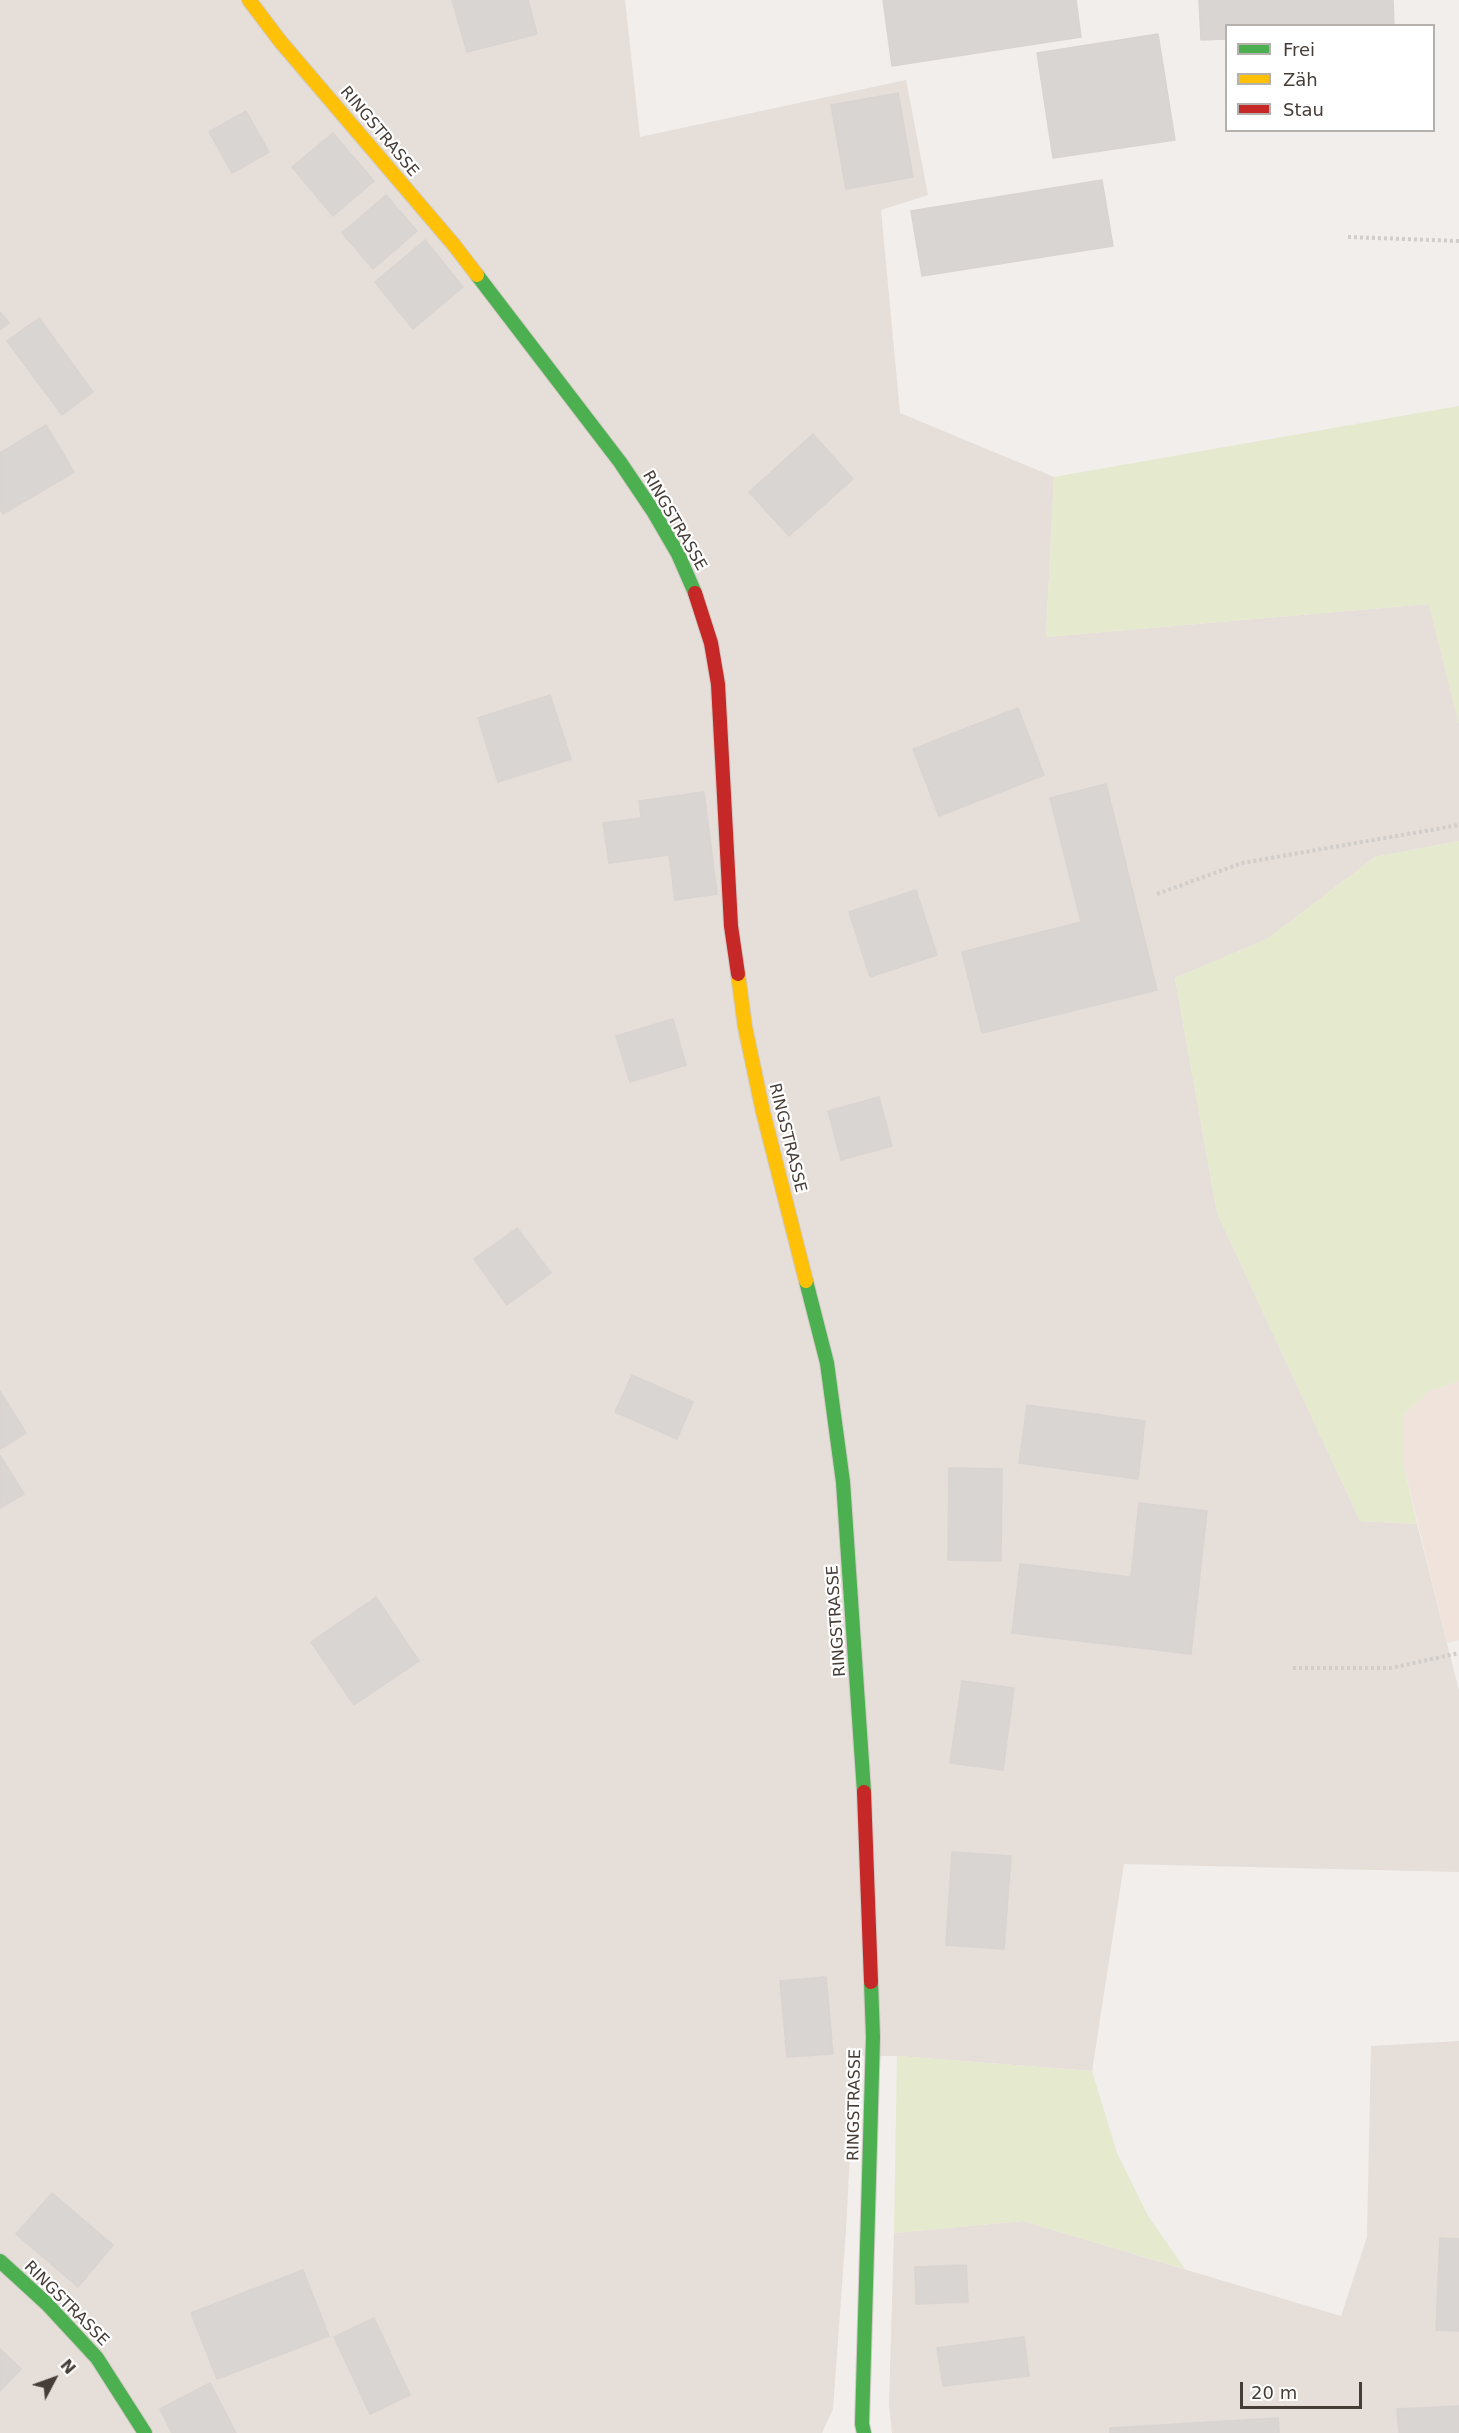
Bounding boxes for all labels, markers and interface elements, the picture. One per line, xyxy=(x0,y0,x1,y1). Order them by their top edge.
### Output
legend xyxy=(1225,24,1435,132)
text: Frei xyxy=(1283,39,1315,60)
text: Zäh xyxy=(1283,69,1318,90)
street label: RINGSTRASSE xyxy=(336,83,422,181)
text: Stau xyxy=(1283,99,1324,120)
street label: RINGSTRASSE xyxy=(638,468,710,574)
street label: RINGSTRASSE xyxy=(764,1081,810,1195)
street label: RINGSTRASSE xyxy=(824,1564,850,1678)
street label: RINGSTRASSE xyxy=(844,2049,866,2161)
street label: RINGSTRASSE xyxy=(20,2258,112,2350)
north arrow xyxy=(24,2349,84,2409)
text: N xyxy=(56,2356,80,2378)
scale bar xyxy=(1243,2370,1364,2408)
text: 20 m xyxy=(1251,2382,1297,2403)

